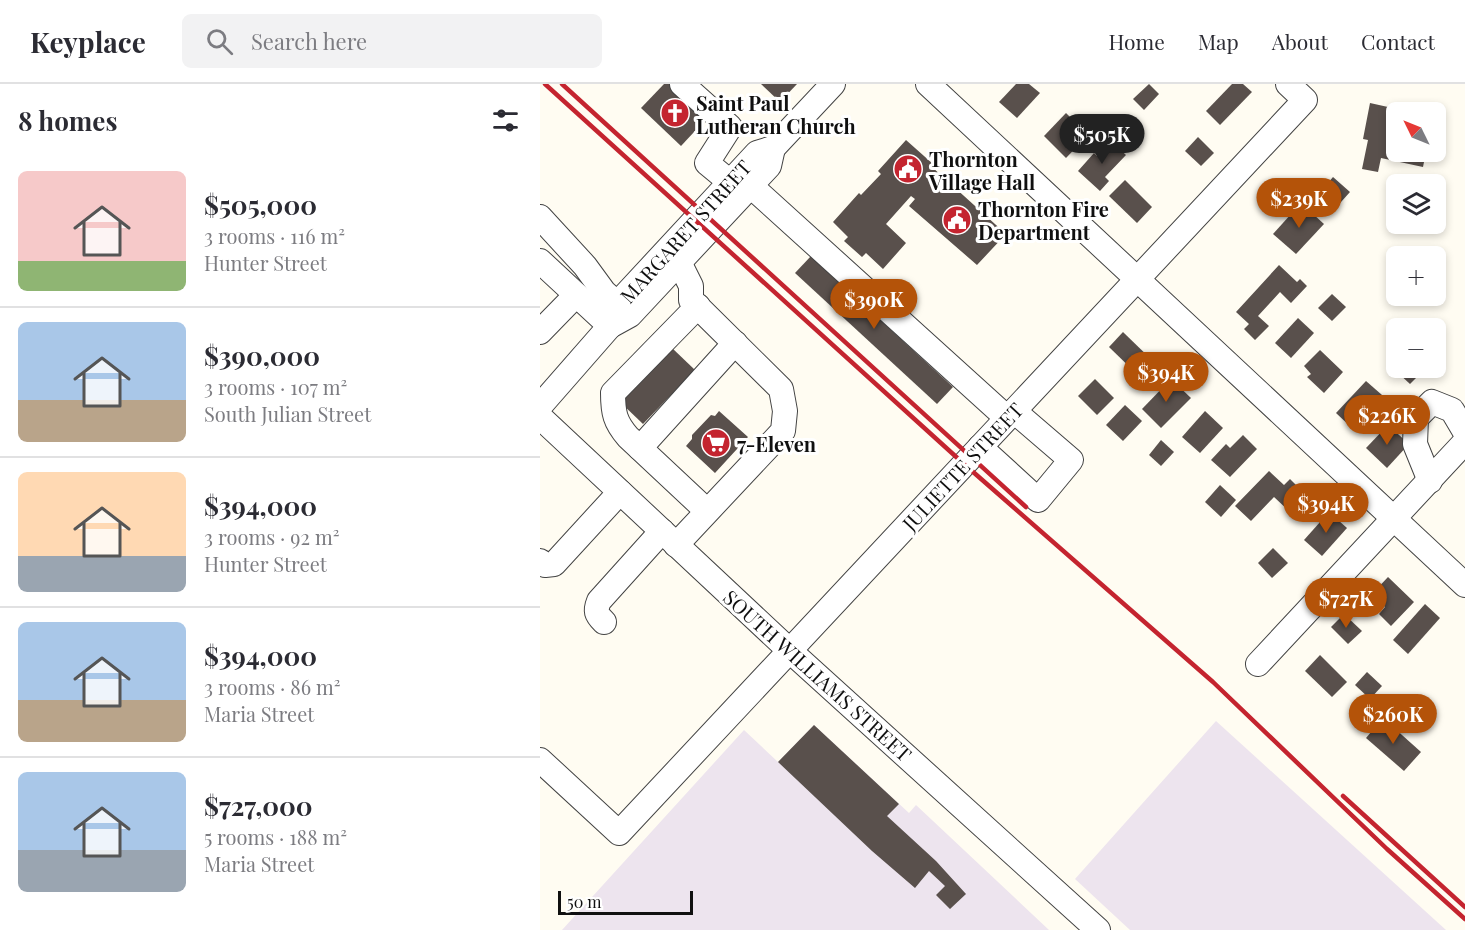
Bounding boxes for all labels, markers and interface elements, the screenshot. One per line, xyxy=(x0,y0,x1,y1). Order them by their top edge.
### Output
search box xyxy=(182,14,602,68)
text: Keyplace xyxy=(30,23,146,60)
icon: search xyxy=(203,25,236,58)
text: Search here xyxy=(251,26,367,56)
text: Home xyxy=(1109,27,1165,55)
text: Map xyxy=(1198,27,1239,55)
text: About xyxy=(1272,27,1328,55)
text: Contact xyxy=(1361,27,1435,55)
place label: Saint Paul Lutheran Church xyxy=(696,89,856,139)
church icon: Saint Paul Lutheran Church xyxy=(659,97,691,129)
north arrow xyxy=(1386,102,1446,162)
map controls xyxy=(1386,102,1446,378)
text: 8 homes xyxy=(18,103,117,138)
icon: filters xyxy=(489,104,522,137)
pin: $505K xyxy=(1060,114,1144,165)
text: $505K xyxy=(1073,120,1131,147)
place label: Thornton Village Hall xyxy=(928,145,1035,195)
public building icon: Thornton Village Hall xyxy=(892,153,924,185)
street label: MARGARET STREET xyxy=(613,154,757,308)
button: layers xyxy=(1386,174,1446,234)
pin: $239K xyxy=(1257,178,1341,229)
text: $239K xyxy=(1270,184,1328,211)
text: $505,000 xyxy=(204,187,317,222)
icon: home xyxy=(66,195,138,267)
place label: Thornton Fire Department xyxy=(978,195,1109,245)
public building icon: Thornton Fire Department xyxy=(941,204,973,236)
text: 3 rooms · 116 m² xyxy=(204,222,345,249)
button: + xyxy=(1386,246,1446,306)
text: Hunter Street xyxy=(204,249,327,276)
pin: $390K xyxy=(832,279,916,330)
text: $390K xyxy=(844,285,904,312)
button: − xyxy=(1386,318,1446,378)
text: $390,000 xyxy=(204,338,320,373)
icon: home xyxy=(66,346,138,418)
pin: $394K xyxy=(1124,352,1208,403)
text: $394K xyxy=(1137,358,1195,385)
text: 3 rooms · 107 m² xyxy=(204,373,347,400)
pin: $226K xyxy=(1345,395,1429,446)
street label: JULIETTE STREET xyxy=(895,396,1028,537)
text: South Julian Street xyxy=(204,400,371,427)
text: $226K xyxy=(1358,401,1416,428)
supermarket icon: 7-Eleven xyxy=(700,427,732,459)
place label: 7-Eleven xyxy=(737,430,817,457)
pin: $394K xyxy=(1284,483,1368,534)
text: $394,000 xyxy=(204,488,317,523)
text: $394K xyxy=(1297,489,1355,516)
icon: home xyxy=(66,496,138,568)
text: 3 rooms · 92 m² xyxy=(204,523,340,550)
text: Hunter Street xyxy=(204,550,327,577)
pin: $727K xyxy=(1304,578,1388,629)
street label: SOUTH WILLIAMS STREET xyxy=(718,583,918,767)
text: $727K xyxy=(1319,584,1373,611)
text: $394,000 xyxy=(204,638,317,673)
icon: home xyxy=(66,646,138,718)
text: 3 rooms · 86 m² xyxy=(204,673,341,700)
pin: $260K xyxy=(1351,694,1435,745)
text: Maria Street xyxy=(204,700,314,727)
text: $260K xyxy=(1363,700,1423,727)
text: $727,000 xyxy=(204,788,313,823)
icon: home xyxy=(66,796,138,868)
text: 5 rooms · 188 m² xyxy=(204,823,347,850)
text: Maria Street xyxy=(204,850,314,877)
scale bar xyxy=(558,888,693,916)
text: 50 m xyxy=(567,891,601,912)

